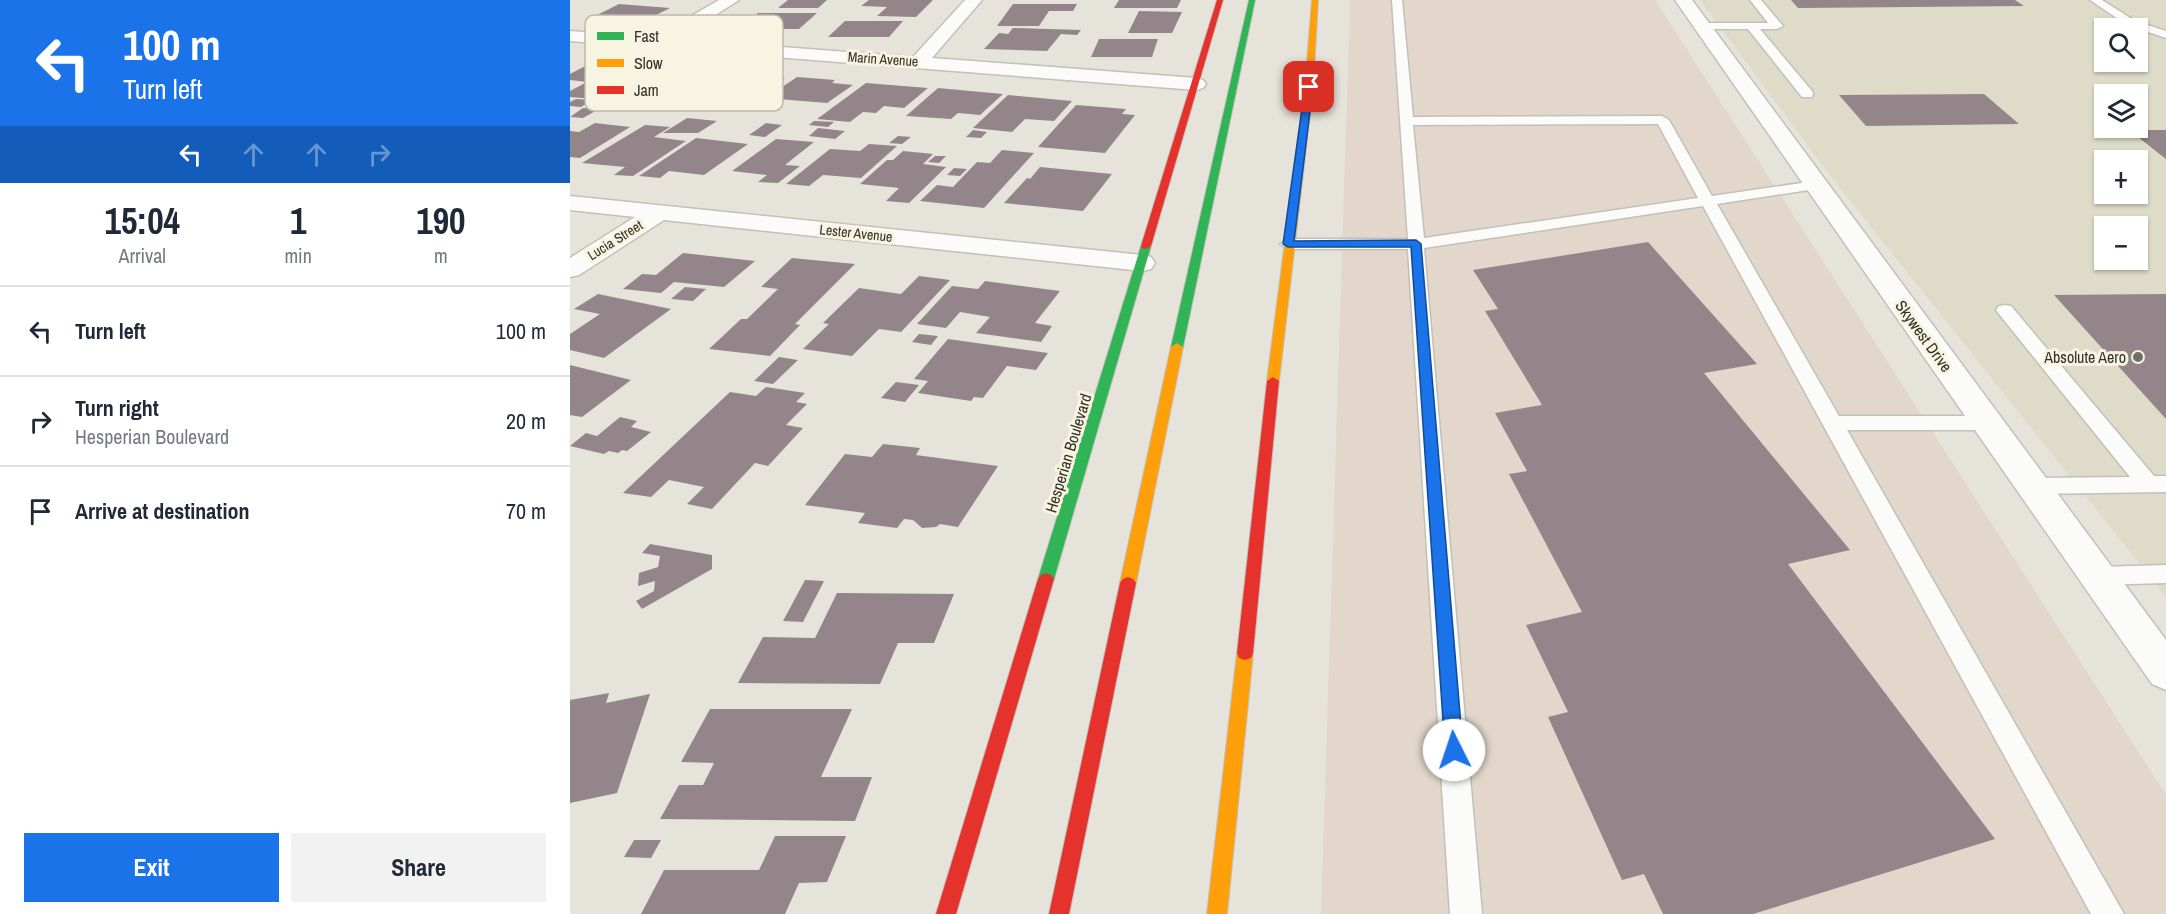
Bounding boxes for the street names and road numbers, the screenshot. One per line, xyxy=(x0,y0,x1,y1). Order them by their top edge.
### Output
street label: Marin Avenue xyxy=(847,48,919,70)
street label: Lucia Street xyxy=(584,216,646,264)
street label: Lester Avenue xyxy=(819,220,893,246)
street label: Skywest Drive xyxy=(1890,296,1958,376)
street label: Hesperian Boulevard xyxy=(1039,391,1097,515)

